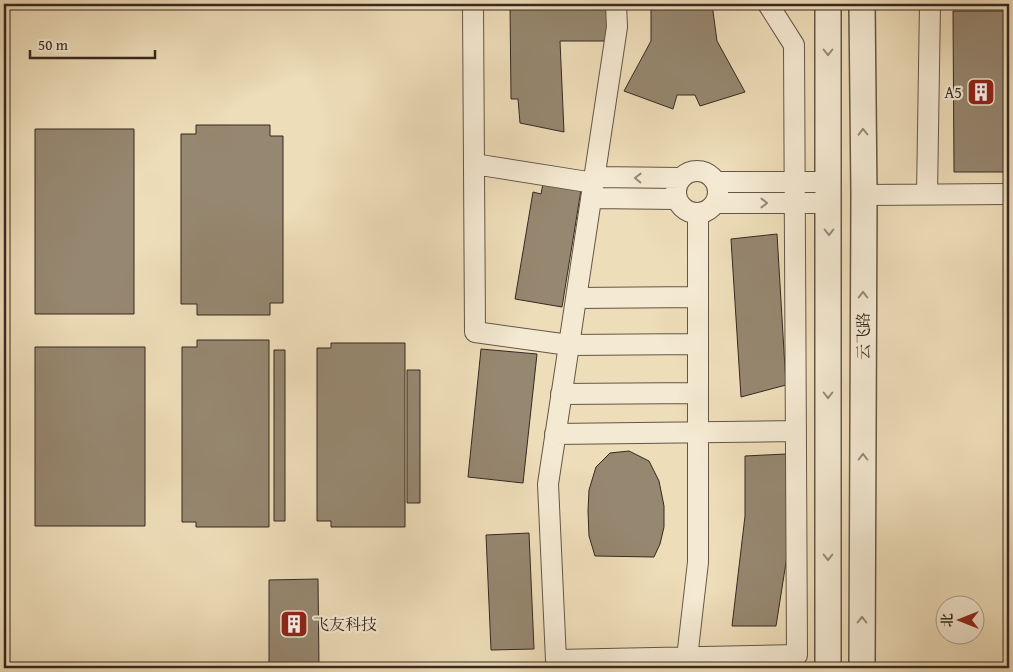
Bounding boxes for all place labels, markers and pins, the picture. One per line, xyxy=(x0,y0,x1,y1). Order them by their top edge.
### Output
building icon: A5 xyxy=(966,77,996,107)
place label: A5 xyxy=(945,80,962,104)
building icon: 飞友科技 xyxy=(279,609,309,639)
place label: 飞友科技 xyxy=(313,612,377,636)

